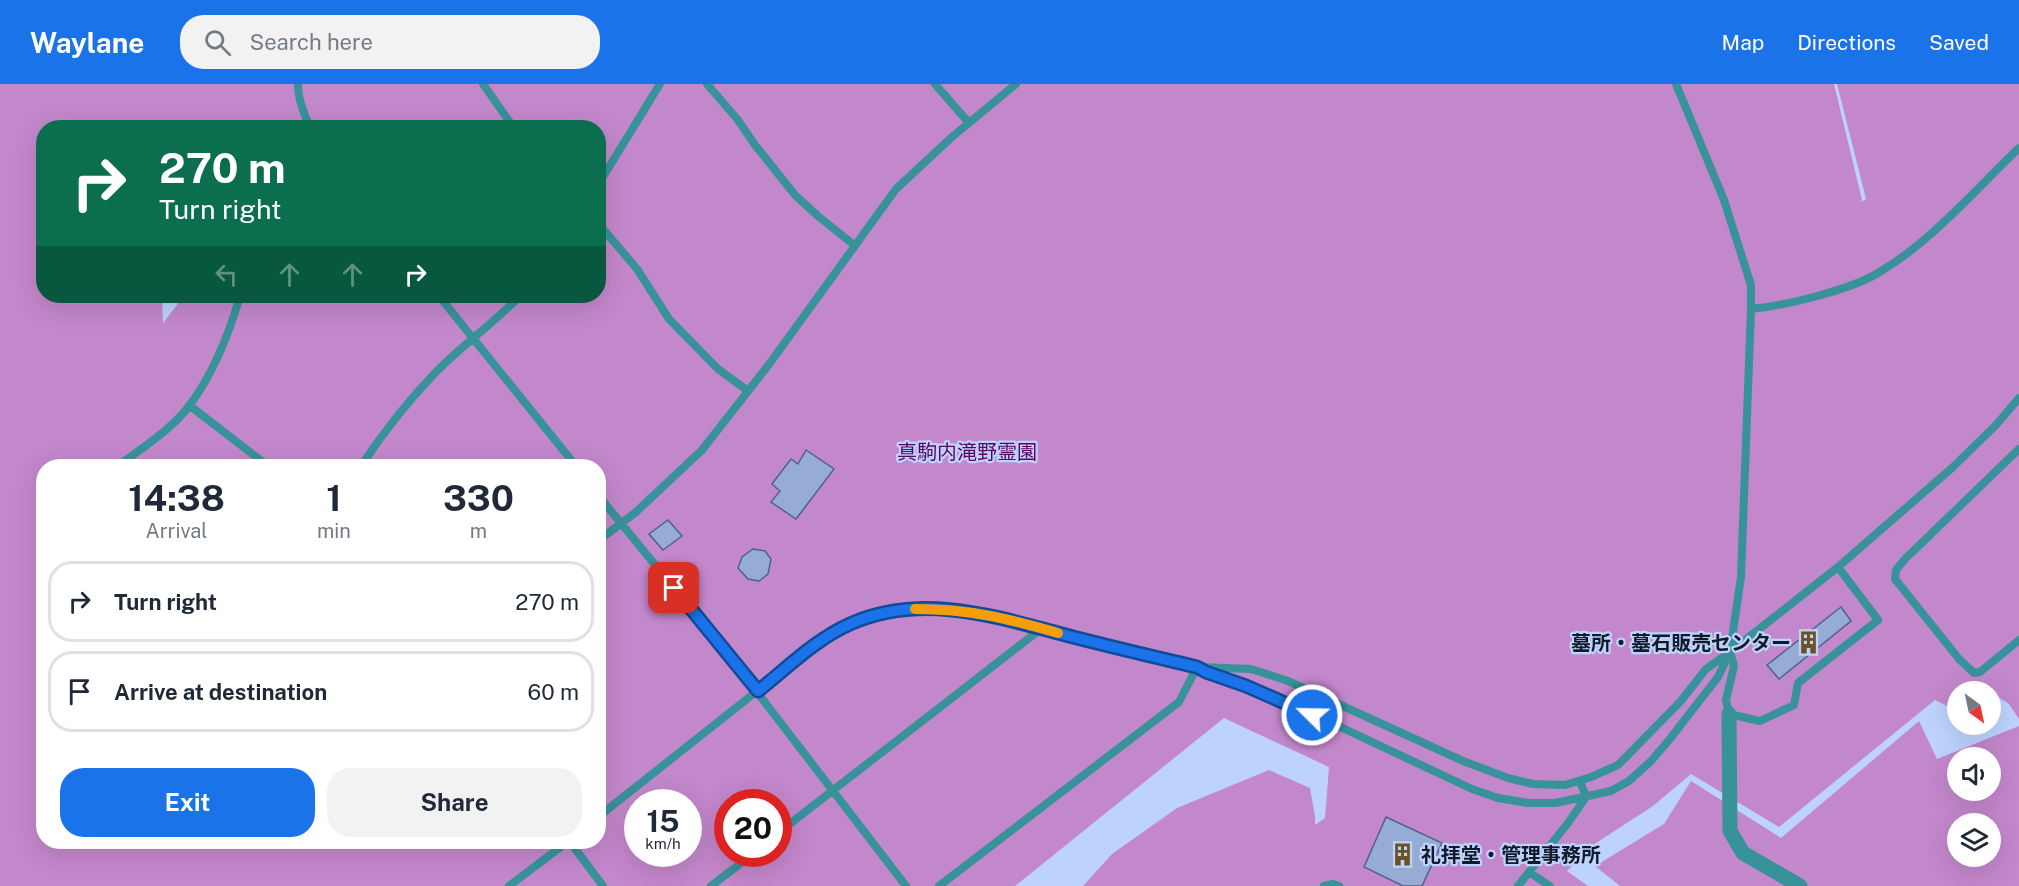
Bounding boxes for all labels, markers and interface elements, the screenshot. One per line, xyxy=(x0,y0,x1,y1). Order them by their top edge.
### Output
search box xyxy=(180,15,600,69)
text: Waylane xyxy=(30,26,144,59)
icon: search xyxy=(201,26,234,59)
text: Search here xyxy=(249,29,373,55)
text: Map xyxy=(1722,30,1764,55)
text: Directions xyxy=(1797,30,1896,55)
text: Saved xyxy=(1929,30,1989,55)
text: 270 m xyxy=(159,143,286,192)
icon: right xyxy=(60,144,138,222)
text: Turn right xyxy=(159,193,282,225)
icon: left xyxy=(210,258,243,291)
icon: ahead xyxy=(273,258,306,291)
icon: ahead xyxy=(336,258,369,291)
icon: right xyxy=(399,258,432,291)
park label: 真駒内滝野霊園 xyxy=(897,440,1037,464)
text: 14:38 xyxy=(128,477,225,519)
text: 1 xyxy=(326,477,342,519)
text: 330 xyxy=(443,477,514,519)
text: Arrival xyxy=(146,519,207,543)
text: min xyxy=(317,519,351,543)
text: m xyxy=(470,519,487,543)
pin xyxy=(648,562,699,613)
icon: arrive xyxy=(657,571,690,604)
icon: right xyxy=(63,585,96,618)
text: Turn right xyxy=(114,589,217,615)
text: 270 m xyxy=(515,589,579,615)
building icon: 墓所・墓石販売センター xyxy=(1796,630,1822,656)
place label: 墓所・墓石販売センター xyxy=(1571,631,1791,655)
icon: arrive xyxy=(63,675,96,708)
text: Arrive at destination xyxy=(114,679,327,705)
text: 60 m xyxy=(528,679,579,705)
north arrow xyxy=(1947,681,2001,735)
map controls xyxy=(1947,681,2001,867)
position arrow xyxy=(1280,683,1344,747)
button: sound xyxy=(1947,747,2001,801)
button: Exit xyxy=(60,768,315,837)
button: Share xyxy=(327,768,582,837)
speed limit sign: 20 xyxy=(714,789,792,867)
text: 15 xyxy=(646,803,680,839)
button: layers xyxy=(1947,813,2001,867)
text: km/h xyxy=(645,835,681,852)
building icon: 礼拝堂・管理事務所 xyxy=(1390,842,1416,868)
place label: 礼拝堂・管理事務所 xyxy=(1421,843,1601,867)

